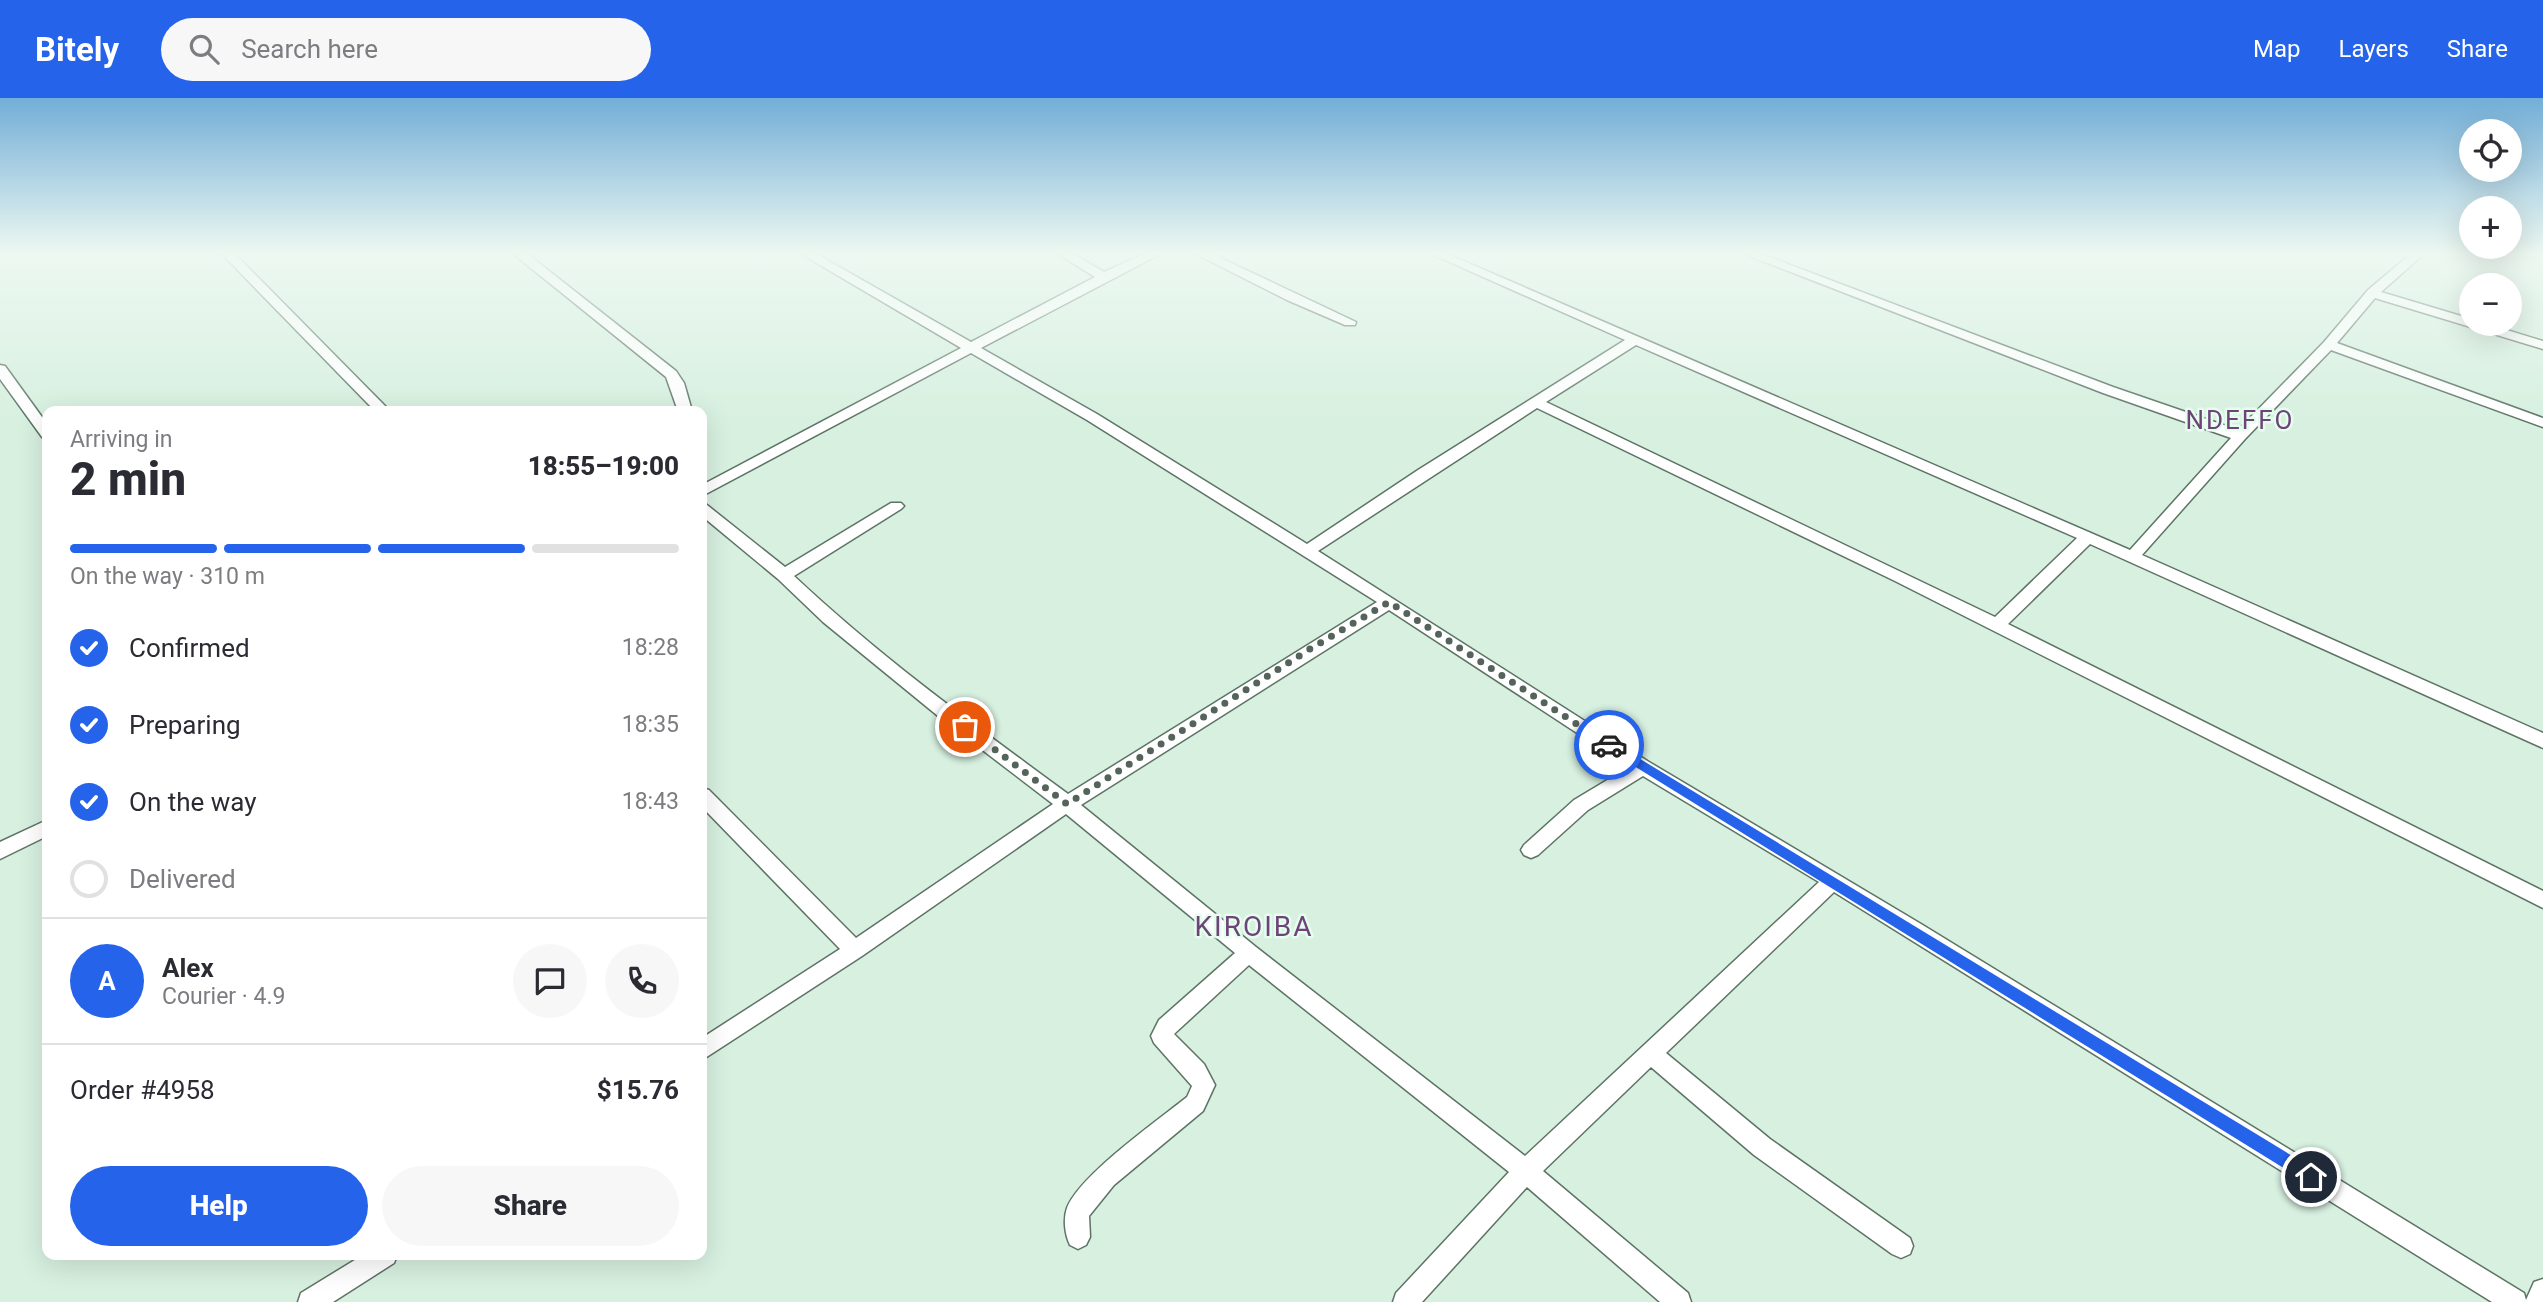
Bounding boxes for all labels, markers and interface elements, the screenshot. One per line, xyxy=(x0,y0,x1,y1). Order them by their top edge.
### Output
search box xyxy=(161,18,651,81)
text: Bitely xyxy=(35,30,119,69)
icon: search xyxy=(185,30,223,68)
text: Search here xyxy=(241,34,378,64)
text: Map xyxy=(2253,35,2301,63)
text: Layers xyxy=(2339,35,2409,63)
text: Share xyxy=(2447,35,2508,63)
map controls xyxy=(2459,119,2522,336)
button: locate xyxy=(2459,119,2522,182)
button: + xyxy=(2459,196,2522,259)
button: − xyxy=(2459,273,2522,336)
district label: NDEFFO xyxy=(2185,405,2295,435)
text: Arriving in xyxy=(70,426,173,453)
text: 18:55–19:00 xyxy=(528,451,679,481)
text: 2 min xyxy=(70,452,186,506)
text: On the way · 310 m xyxy=(70,563,265,590)
icon: check xyxy=(70,629,108,667)
text: Confirmed xyxy=(129,633,250,663)
text: 18:28 xyxy=(622,634,679,661)
pin xyxy=(935,697,995,757)
icon: check xyxy=(70,706,108,744)
icon: bag xyxy=(946,708,984,746)
text: Preparing xyxy=(129,710,241,740)
courier xyxy=(1574,710,1644,780)
text: 18:35 xyxy=(622,711,679,738)
icon: car xyxy=(1590,726,1628,764)
icon: check xyxy=(70,783,108,821)
text: On the way xyxy=(129,787,257,817)
text: 18:43 xyxy=(622,788,679,815)
text: Delivered xyxy=(129,864,236,894)
district label: KIROIBA xyxy=(1194,910,1314,943)
button: chat xyxy=(513,944,587,1018)
button: phone xyxy=(605,944,679,1018)
text: Alex xyxy=(162,953,214,983)
text: A xyxy=(98,966,116,996)
text: Courier · 4.9 xyxy=(162,983,285,1010)
text: Order #4958 xyxy=(70,1075,215,1105)
text: $15.76 xyxy=(597,1075,679,1105)
pin xyxy=(2281,1147,2341,1207)
icon: home xyxy=(2292,1158,2330,1196)
button: Help xyxy=(70,1166,368,1246)
button: Share xyxy=(382,1166,679,1246)

